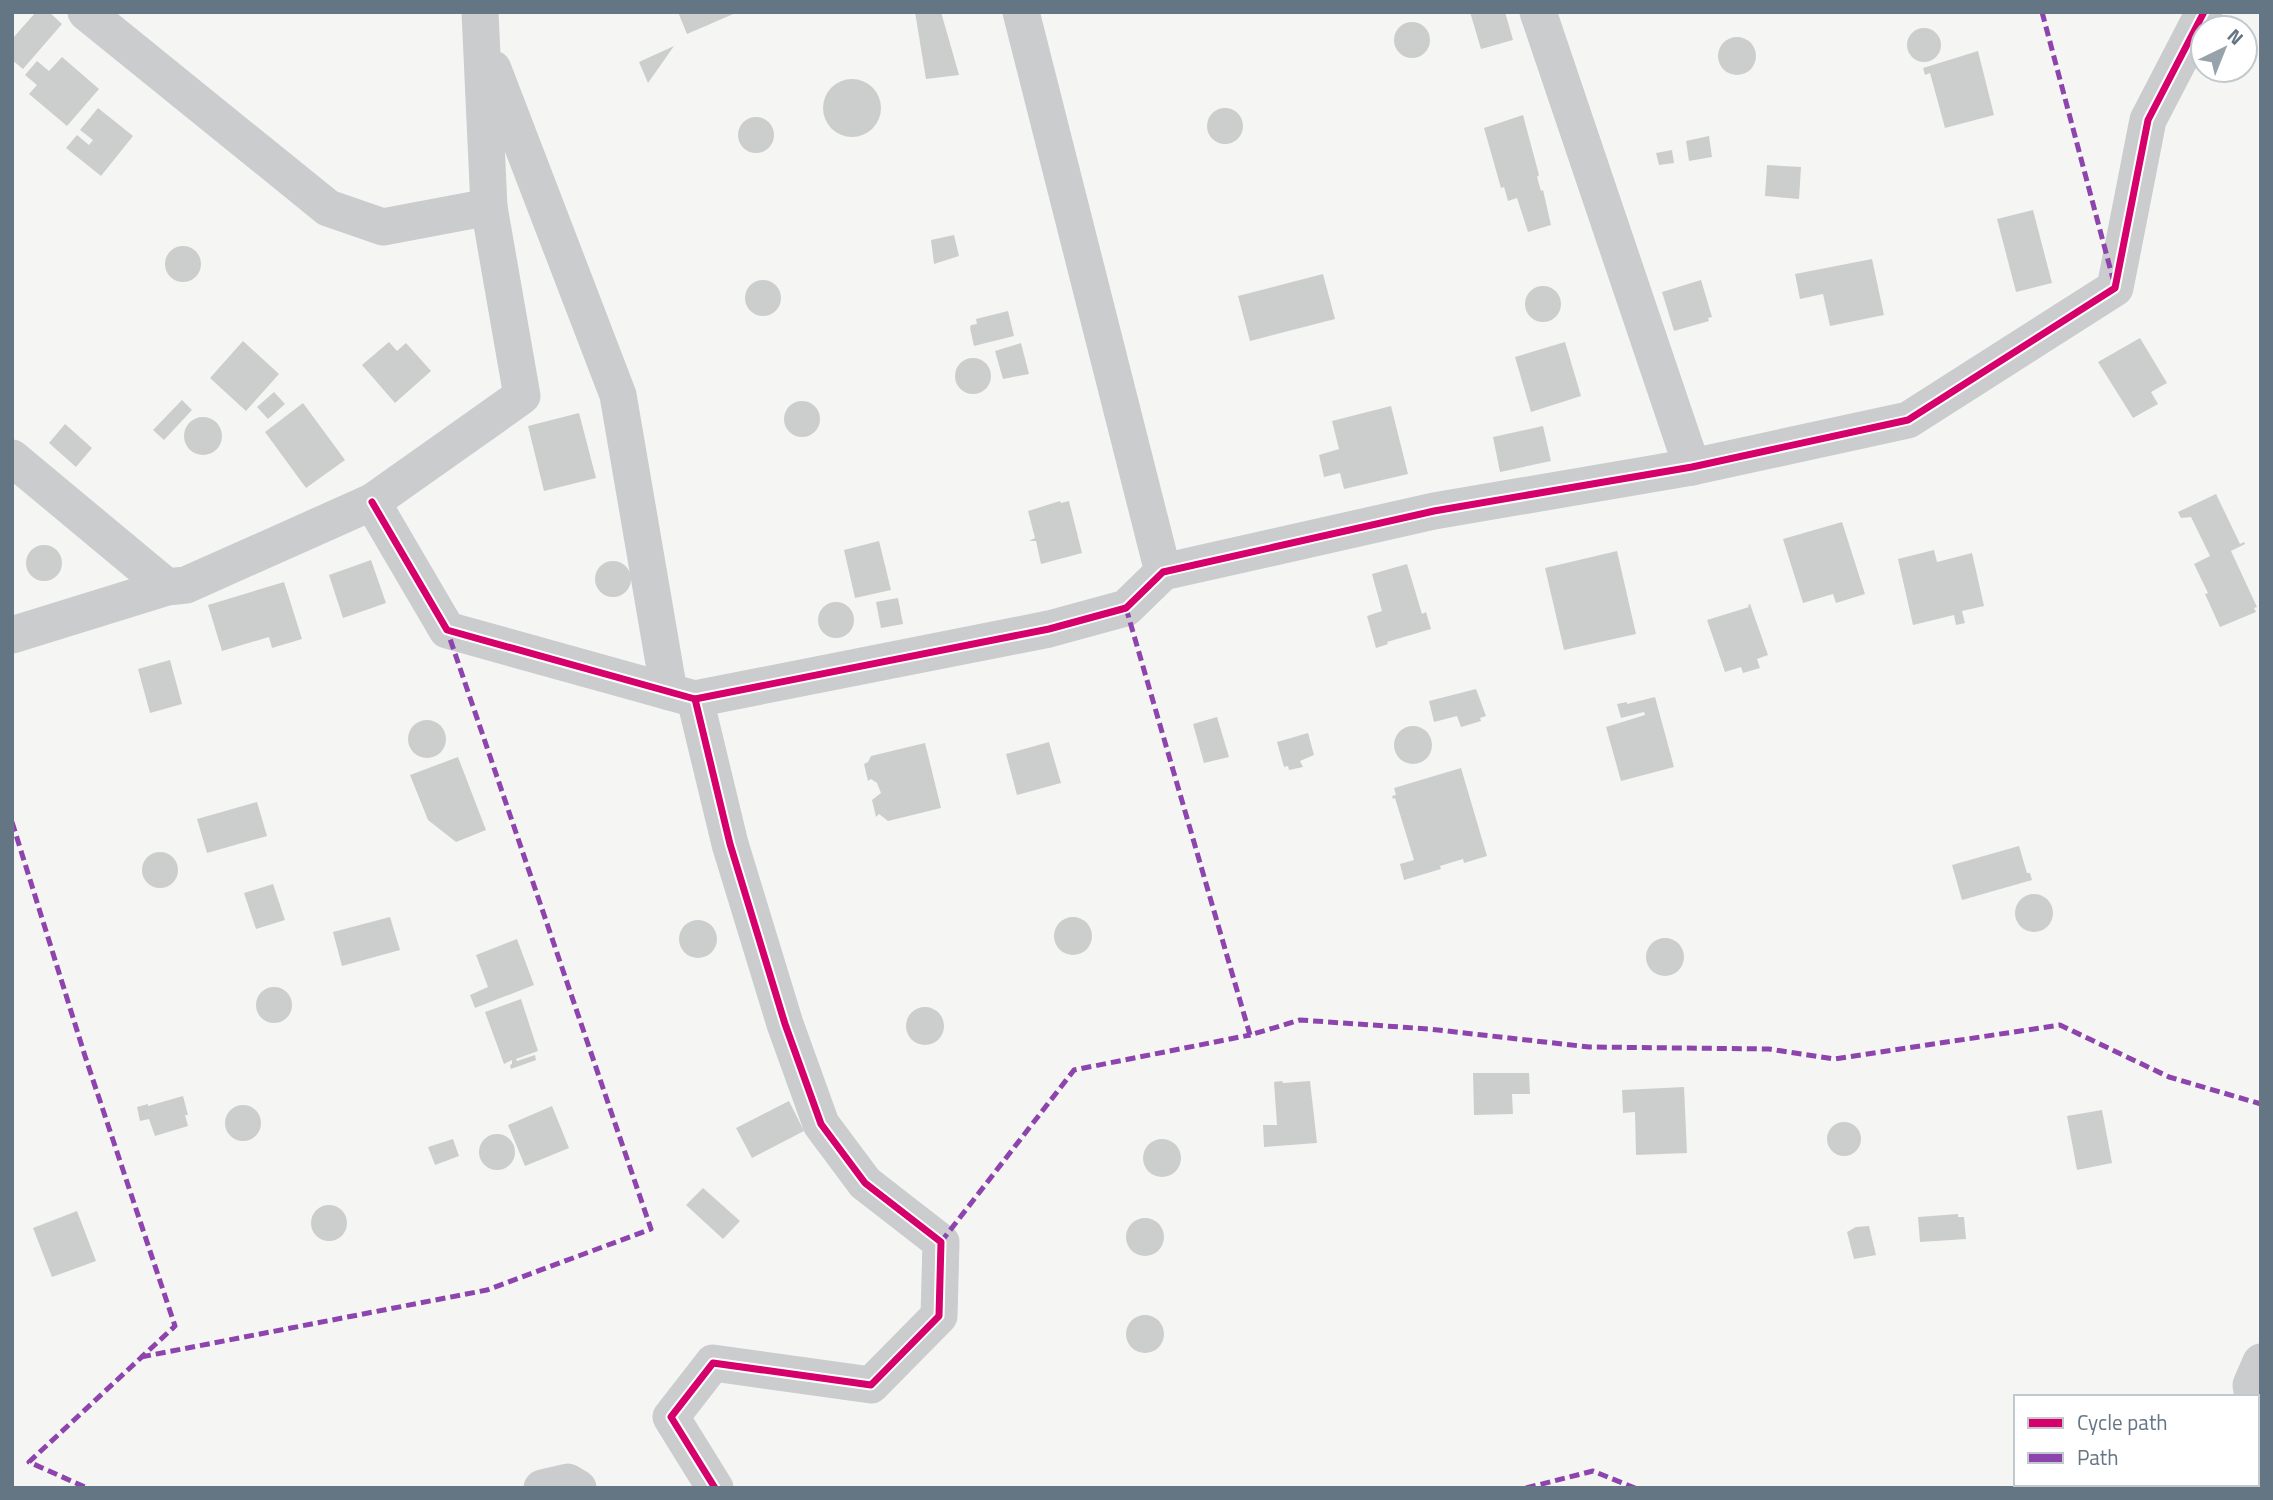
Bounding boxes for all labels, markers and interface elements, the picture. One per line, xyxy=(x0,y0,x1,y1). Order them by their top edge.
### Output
north arrow xyxy=(2189,14,2259,84)
text: N xyxy=(2221,21,2251,51)
legend xyxy=(2014,1395,2259,1486)
text: Cycle path xyxy=(2077,1406,2168,1438)
text: Path xyxy=(2077,1441,2119,1473)

